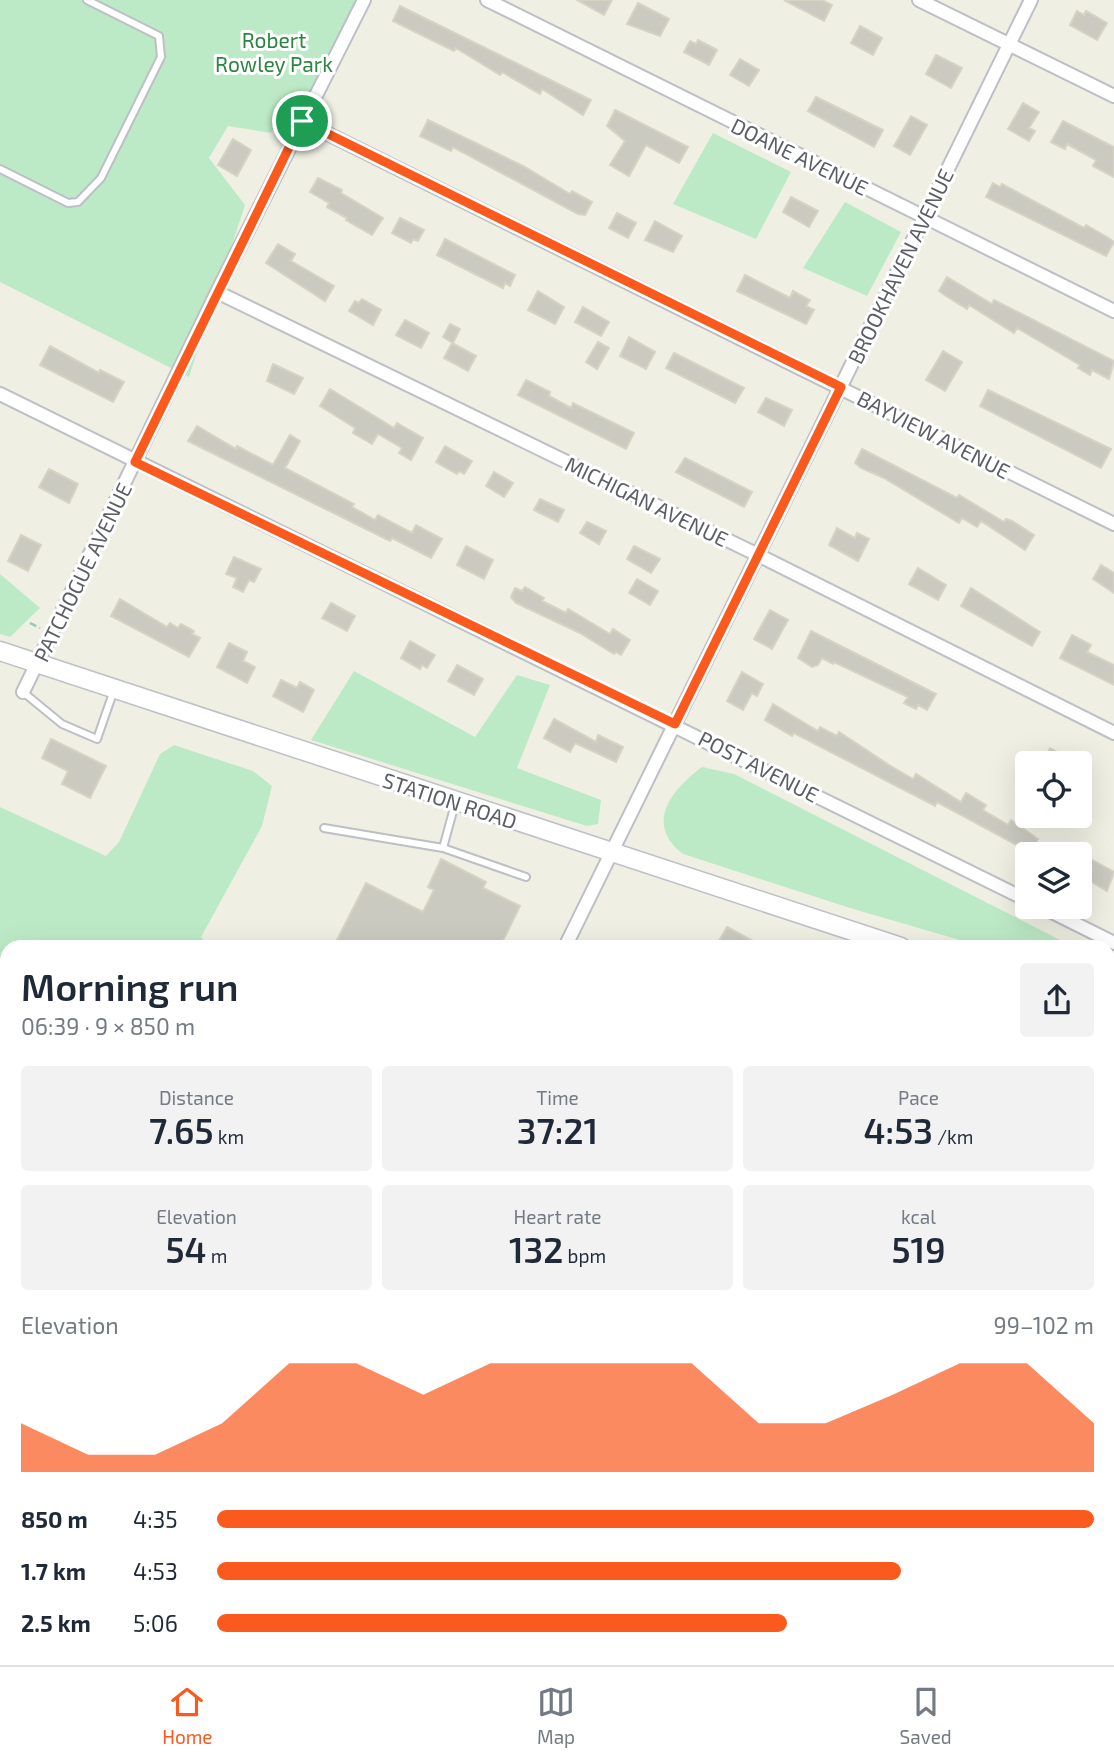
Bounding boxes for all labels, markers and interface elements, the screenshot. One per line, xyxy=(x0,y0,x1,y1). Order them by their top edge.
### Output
park label: Robert Rowley Park xyxy=(215,27,333,76)
pin xyxy=(272,91,332,151)
icon: arrive xyxy=(283,102,321,140)
street label: DOANE AVENUE xyxy=(727,112,873,200)
street label: BROOKHAVEN AVENUE xyxy=(842,164,958,368)
street label: BAYVIEW AVENUE xyxy=(853,385,1015,483)
street label: MICHIGAN AVENUE xyxy=(561,451,733,551)
street label: PATCHOGUE AVENUE xyxy=(28,478,136,666)
street label: POST AVENUE xyxy=(695,725,823,807)
map controls xyxy=(1015,751,1092,919)
button: locate xyxy=(1015,751,1092,828)
street label: STATION ROAD xyxy=(380,767,520,833)
button: layers xyxy=(1015,842,1092,919)
text: Morning run xyxy=(21,963,239,1009)
button: share xyxy=(1020,963,1094,1037)
text: 06:39 · 9 × 850 m xyxy=(21,1012,195,1040)
text: Distance xyxy=(159,1086,234,1109)
text: Time xyxy=(536,1086,579,1109)
text: Pace xyxy=(898,1086,939,1109)
text: 7.65 xyxy=(149,1109,213,1151)
text: 37:21 xyxy=(517,1109,598,1151)
text: 4:53 xyxy=(864,1109,933,1151)
text: km xyxy=(213,1125,244,1148)
text: /km xyxy=(933,1125,973,1148)
text: Elevation xyxy=(156,1205,237,1228)
text: Heart rate xyxy=(514,1205,601,1228)
text: kcal xyxy=(901,1205,936,1228)
text: 54 xyxy=(166,1228,207,1270)
text: 132 xyxy=(509,1228,563,1270)
text: 519 xyxy=(891,1228,946,1270)
text: m xyxy=(207,1244,227,1267)
text: bpm xyxy=(563,1244,606,1267)
text: Elevation xyxy=(21,1311,119,1339)
text: 99–102 m xyxy=(994,1311,1094,1339)
text: 850 m xyxy=(21,1505,88,1533)
text: 4:35 xyxy=(133,1505,178,1533)
text: 1.7 km xyxy=(21,1557,86,1585)
text: 4:53 xyxy=(133,1557,178,1585)
text: 2.5 km xyxy=(21,1609,91,1637)
text: 5:06 xyxy=(133,1609,178,1637)
tab: Home xyxy=(162,1683,213,1748)
tab: Map xyxy=(537,1683,575,1748)
tab: Saved xyxy=(900,1683,952,1748)

